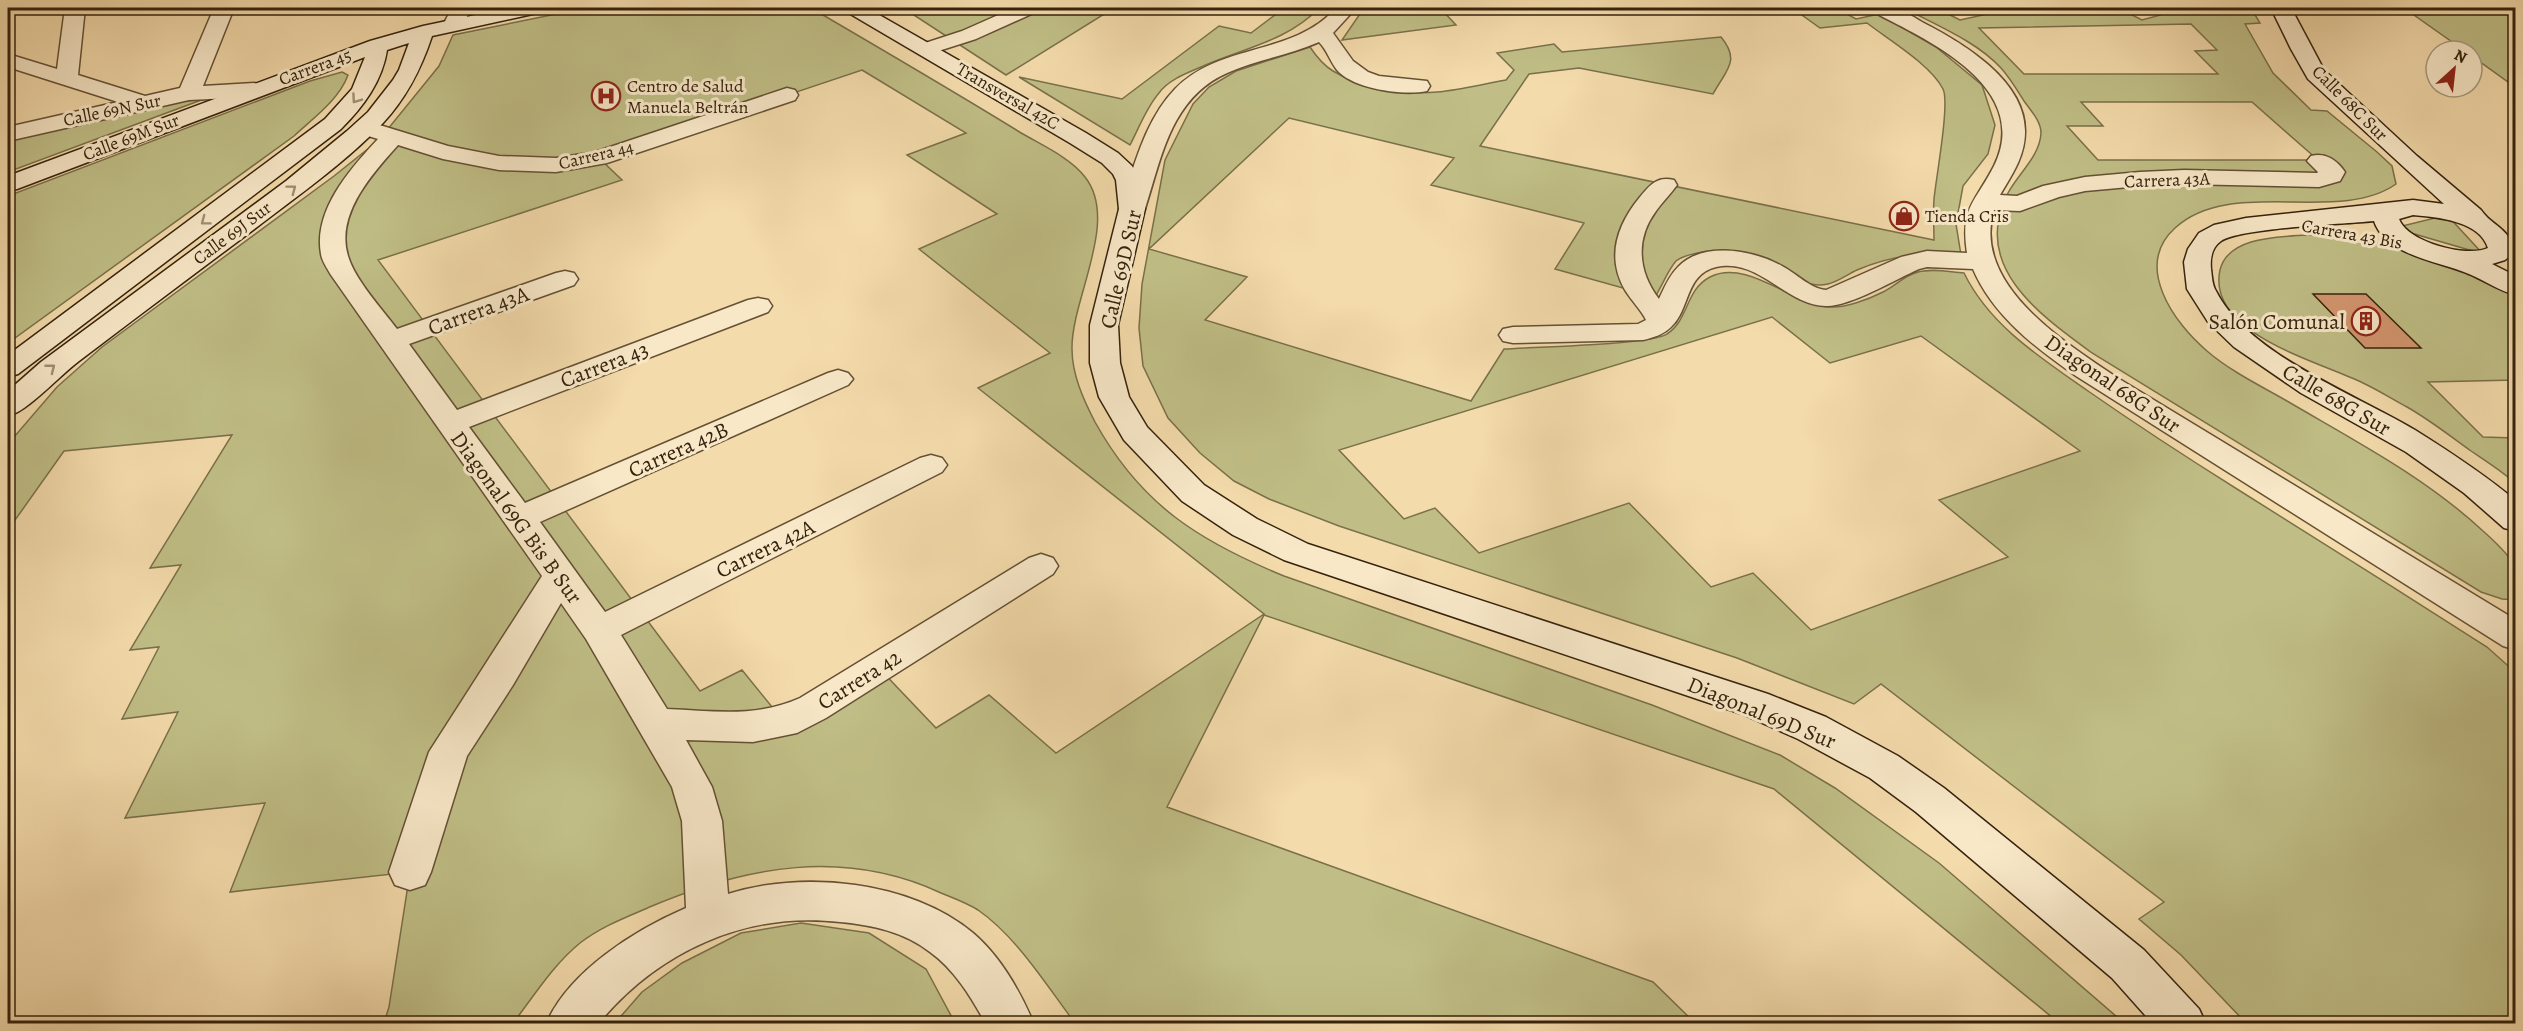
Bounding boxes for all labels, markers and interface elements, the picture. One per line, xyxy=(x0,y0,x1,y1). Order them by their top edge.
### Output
north arrow xyxy=(2424,39,2484,99)
street label: Carrera 45 xyxy=(275,43,355,91)
text: N xyxy=(2450,44,2471,69)
street label: Transversal 42C xyxy=(952,57,1064,135)
street label: Calle 68C Sur xyxy=(2307,60,2393,146)
place label: Centro de Salud Manuela Beltrán xyxy=(627,74,749,119)
hospital icon: Centro de Salud Manuela Beltrán xyxy=(590,80,622,112)
street label: Calle 69N Sur xyxy=(61,88,163,132)
one-way arrow xyxy=(352,92,363,103)
street label: Calle 69M Sur xyxy=(79,108,183,166)
street label: Carrera 44 xyxy=(556,135,636,175)
street label: Carrera 43A xyxy=(2124,166,2211,193)
one-way arrow xyxy=(285,185,296,196)
street label: Calle 69J Sur xyxy=(188,196,276,270)
shop icon: Tienda Cris xyxy=(1888,200,1920,232)
place label: Tienda Cris xyxy=(1925,204,2009,228)
street label: Calle 69D Sur xyxy=(1093,207,1149,332)
one-way arrow xyxy=(200,213,211,224)
street label: Carrera 43 Bis xyxy=(2300,213,2404,255)
street label: Carrera 43A xyxy=(424,278,534,343)
building icon: Salón Comunal xyxy=(2350,305,2382,337)
place label: Salón Comunal xyxy=(2209,307,2345,337)
street label: Diagonal 68G Sur xyxy=(2039,327,2186,440)
street label: Carrera 43 xyxy=(556,334,653,396)
street label: Calle 68G Sur xyxy=(2277,357,2396,443)
one-way arrow xyxy=(45,364,56,375)
street label: Carrera 42B xyxy=(623,414,733,485)
street label: Diagonal 69G Bis B Sur xyxy=(443,425,589,610)
street label: Carrera 42A xyxy=(711,512,821,586)
street label: Carrera 42 xyxy=(812,642,907,717)
street label: Diagonal 69D Sur xyxy=(1683,669,1840,756)

